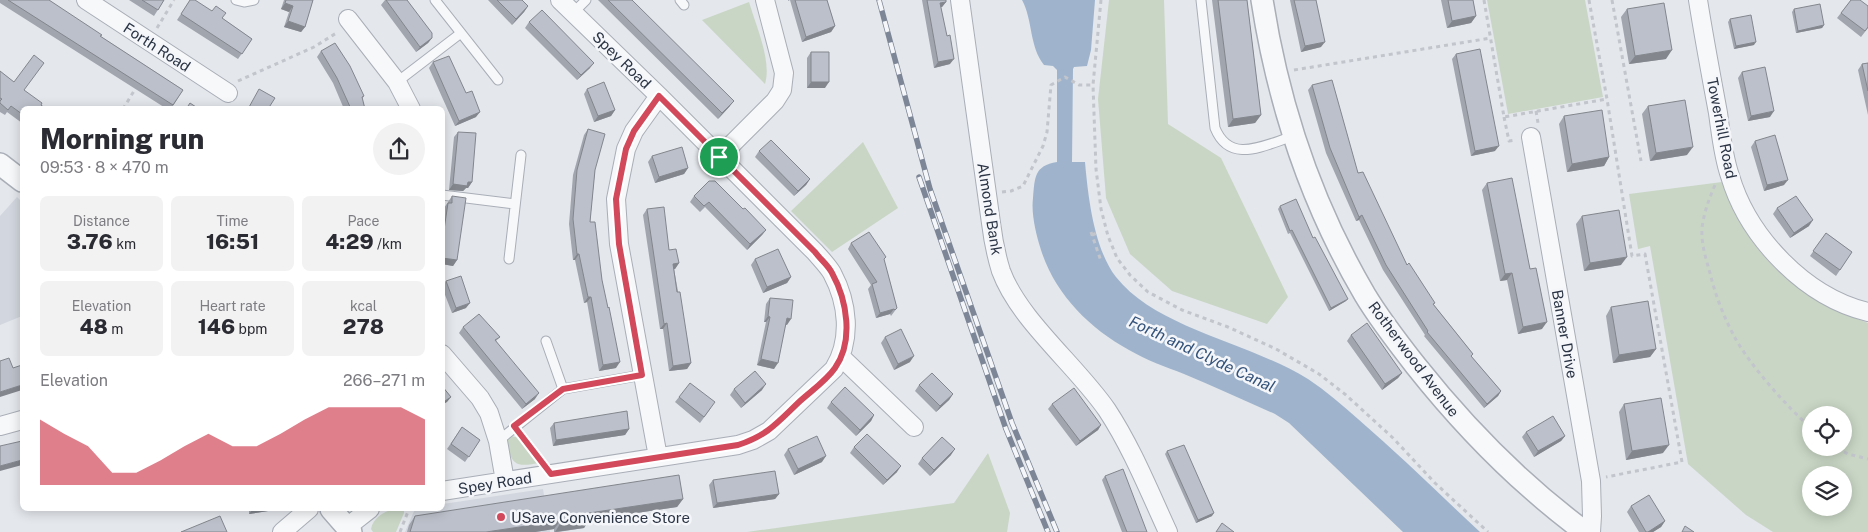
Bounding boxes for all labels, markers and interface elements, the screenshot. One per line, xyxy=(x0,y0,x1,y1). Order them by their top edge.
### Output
street label: Forth Road xyxy=(120,19,194,75)
street label: Spey Road xyxy=(589,28,655,92)
street label: Towerhill Road xyxy=(1704,76,1740,180)
text: Morning run xyxy=(40,122,204,155)
button: share xyxy=(373,123,425,175)
pin xyxy=(698,136,740,178)
icon: arrive xyxy=(705,143,733,171)
text: 09:53 · 8 × 470 m xyxy=(40,158,169,177)
street label: Almond Bank xyxy=(974,162,1006,256)
text: Distance xyxy=(73,213,130,229)
text: Time xyxy=(217,213,248,229)
text: Pace xyxy=(347,213,380,229)
text: 3.76 xyxy=(67,229,113,254)
text: 16:51 xyxy=(206,229,259,254)
text: 4:29 xyxy=(325,229,374,254)
text: km xyxy=(113,236,136,252)
text: /km xyxy=(374,236,402,252)
street label: Banner Drive xyxy=(1549,288,1581,380)
text: Elevation xyxy=(72,298,131,314)
text: Heart rate xyxy=(199,298,266,314)
text: kcal xyxy=(350,298,377,314)
street label: Rotherwood Avenue xyxy=(1365,298,1463,420)
water label: Forth and Clyde Canal xyxy=(1126,312,1278,396)
text: 48 xyxy=(80,314,108,339)
text: 146 xyxy=(198,314,235,339)
text: 278 xyxy=(343,314,384,339)
text: m xyxy=(108,321,123,337)
text: bpm xyxy=(235,321,267,337)
text: Elevation xyxy=(40,371,108,390)
text: 266–271 m xyxy=(343,371,425,390)
map controls xyxy=(1802,406,1852,516)
button: locate xyxy=(1802,406,1852,456)
button: layers xyxy=(1802,466,1852,516)
street label: Spey Road xyxy=(457,469,533,497)
place label: USave Convenience Store xyxy=(511,509,690,526)
marker: USave Convenience Store xyxy=(495,511,507,523)

